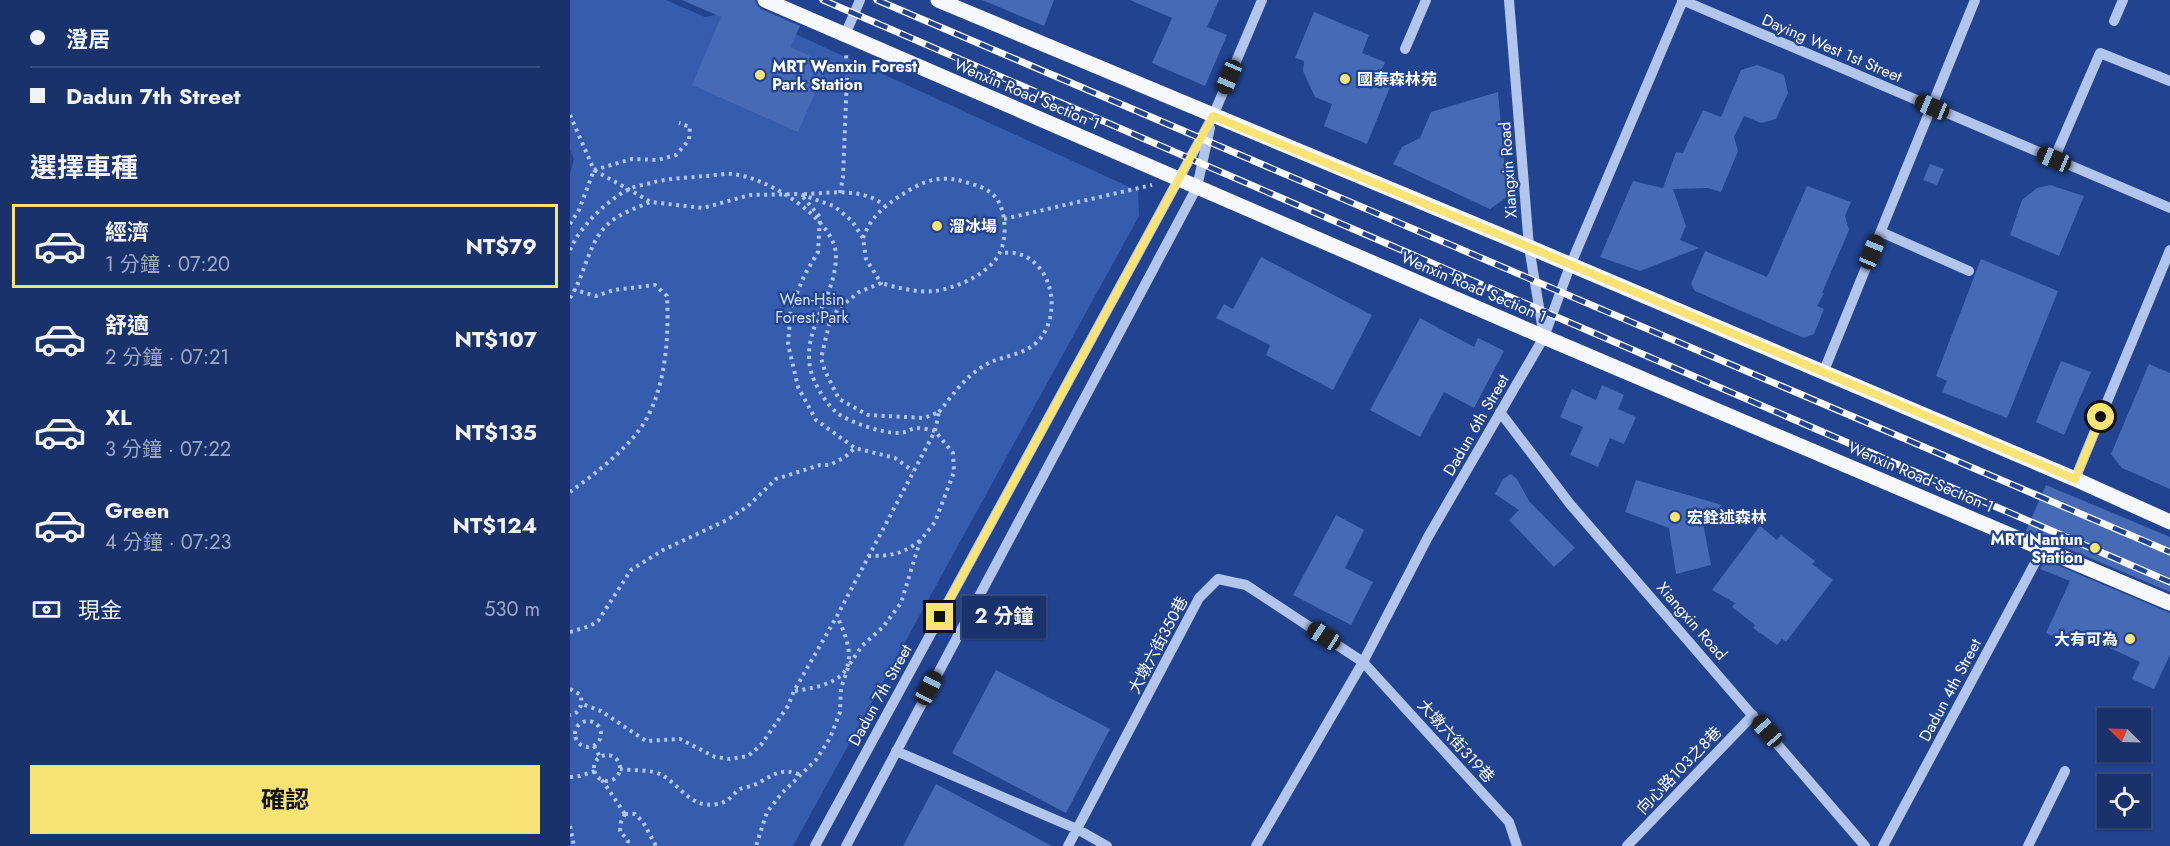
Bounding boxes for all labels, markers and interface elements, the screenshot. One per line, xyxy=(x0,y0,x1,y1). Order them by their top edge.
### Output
street label: Daying West 1st Street xyxy=(1758,8,1906,88)
text: 澄居 xyxy=(66,23,110,55)
street label: Wenxin Road Section 1 xyxy=(951,53,1103,135)
place label: MRT Wenxin Forest Park Station xyxy=(772,55,918,96)
car xyxy=(1214,57,1244,97)
marker: MRT Wenxin Forest Park Station xyxy=(753,68,767,82)
place label: 國泰森林苑 xyxy=(1357,68,1437,91)
marker: 國泰森林苑 xyxy=(1338,72,1352,86)
text: Dadun 7th Street xyxy=(66,80,241,112)
car xyxy=(1912,92,1952,122)
street label: Xiangxin Road xyxy=(1493,121,1523,219)
car xyxy=(2034,144,2074,174)
text: 選擇車種 xyxy=(30,148,138,187)
place label: 溜冰場 xyxy=(949,215,997,238)
text: 經濟 xyxy=(105,216,149,248)
icon: car xyxy=(33,219,87,273)
marker: 溜冰場 xyxy=(930,219,944,233)
text: NT$79 xyxy=(466,230,537,262)
car xyxy=(1857,232,1887,272)
street label: Wenxin Road Section 1 xyxy=(1398,246,1550,328)
text: 1 分鐘 · 07:20 xyxy=(105,250,230,279)
park label: Wen-Hsin Forest Park xyxy=(775,288,850,329)
text: 舒適 xyxy=(105,309,149,341)
icon: car xyxy=(33,312,87,366)
text: NT$107 xyxy=(454,323,537,355)
text: 2 分鐘 · 07:21 xyxy=(105,343,229,372)
street label: Dadun 6th Street xyxy=(1438,370,1514,480)
text: XL xyxy=(105,401,132,433)
route start xyxy=(2087,403,2114,430)
icon: car xyxy=(33,405,87,459)
text: NT$135 xyxy=(454,416,537,448)
text: 3 分鐘 · 07:22 xyxy=(105,435,231,464)
street label: Wenxin Road Section 1 xyxy=(1845,436,1997,518)
text: Green xyxy=(105,494,169,526)
icon: car xyxy=(33,498,87,552)
place label: 宏銓述森林 xyxy=(1687,506,1767,529)
text: NT$124 xyxy=(453,509,537,541)
marker: 宏銓述森林 xyxy=(1668,510,1682,524)
text: 4 分鐘 · 07:23 xyxy=(105,528,231,557)
place label: MRT Nantun Station xyxy=(1991,528,2083,569)
marker: MRT Nantun Station xyxy=(2088,541,2102,555)
street label: Xiangxin Road xyxy=(1652,577,1732,665)
street label: 大墩六街350巷 xyxy=(1123,592,1193,698)
icon: cash xyxy=(30,593,63,626)
text: 現金 xyxy=(78,594,122,626)
text: 530 m xyxy=(484,595,540,624)
callout: 2 分鐘 xyxy=(961,596,1045,638)
text: 2 分鐘 xyxy=(974,602,1034,631)
route end xyxy=(926,603,953,630)
car xyxy=(1304,619,1344,653)
place label: 大有可為 xyxy=(2054,628,2118,651)
marker: 大有可為 xyxy=(2123,632,2137,646)
street label: Dadun 4th Street xyxy=(1913,634,1987,746)
street label: Dadun 7th Street xyxy=(843,640,918,750)
car xyxy=(913,668,945,708)
street label: 大墩六街319巷 xyxy=(1412,694,1500,788)
north arrow xyxy=(2097,708,2151,762)
map controls xyxy=(2097,708,2151,828)
car xyxy=(1748,712,1786,750)
street label: 向心路103之8巷 xyxy=(1631,721,1727,819)
button: 確認 xyxy=(30,765,540,834)
button: locate xyxy=(2097,774,2151,828)

